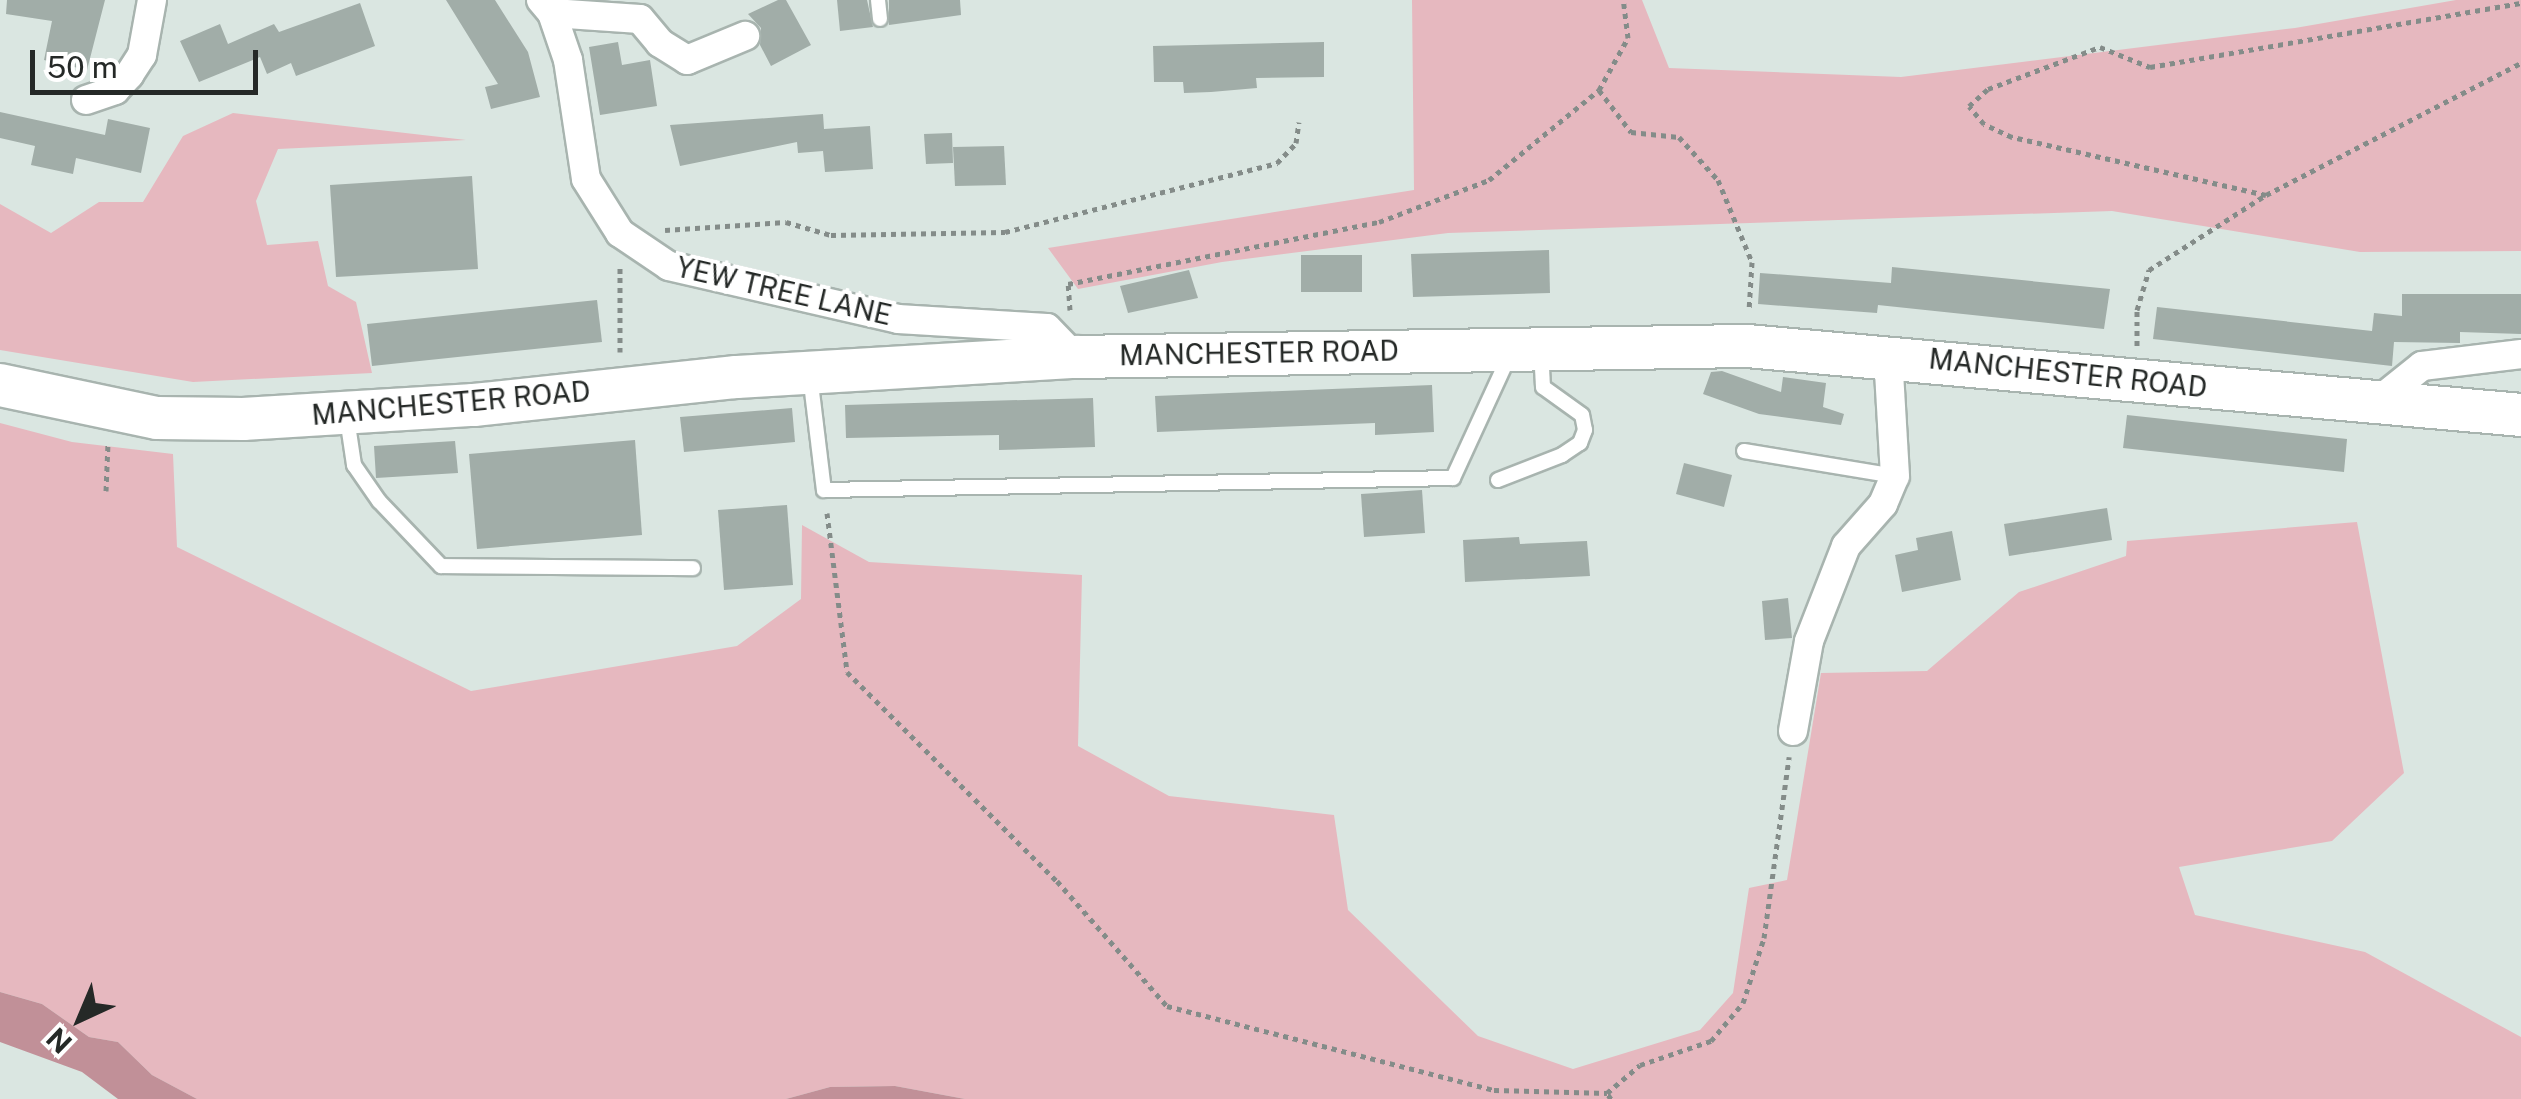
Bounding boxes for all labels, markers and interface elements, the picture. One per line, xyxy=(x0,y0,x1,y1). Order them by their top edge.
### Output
scale bar xyxy=(35,30,262,92)
text: 50 m xyxy=(47,49,118,85)
street label: YEW TREE LANE xyxy=(673,250,895,332)
street label: MANCHESTER ROAD xyxy=(1119,334,1399,372)
street label: MANCHESTER ROAD xyxy=(1927,342,2209,404)
street label: MANCHESTER ROAD xyxy=(310,374,592,432)
north arrow xyxy=(30,969,130,1069)
text: N xyxy=(39,1021,78,1060)

